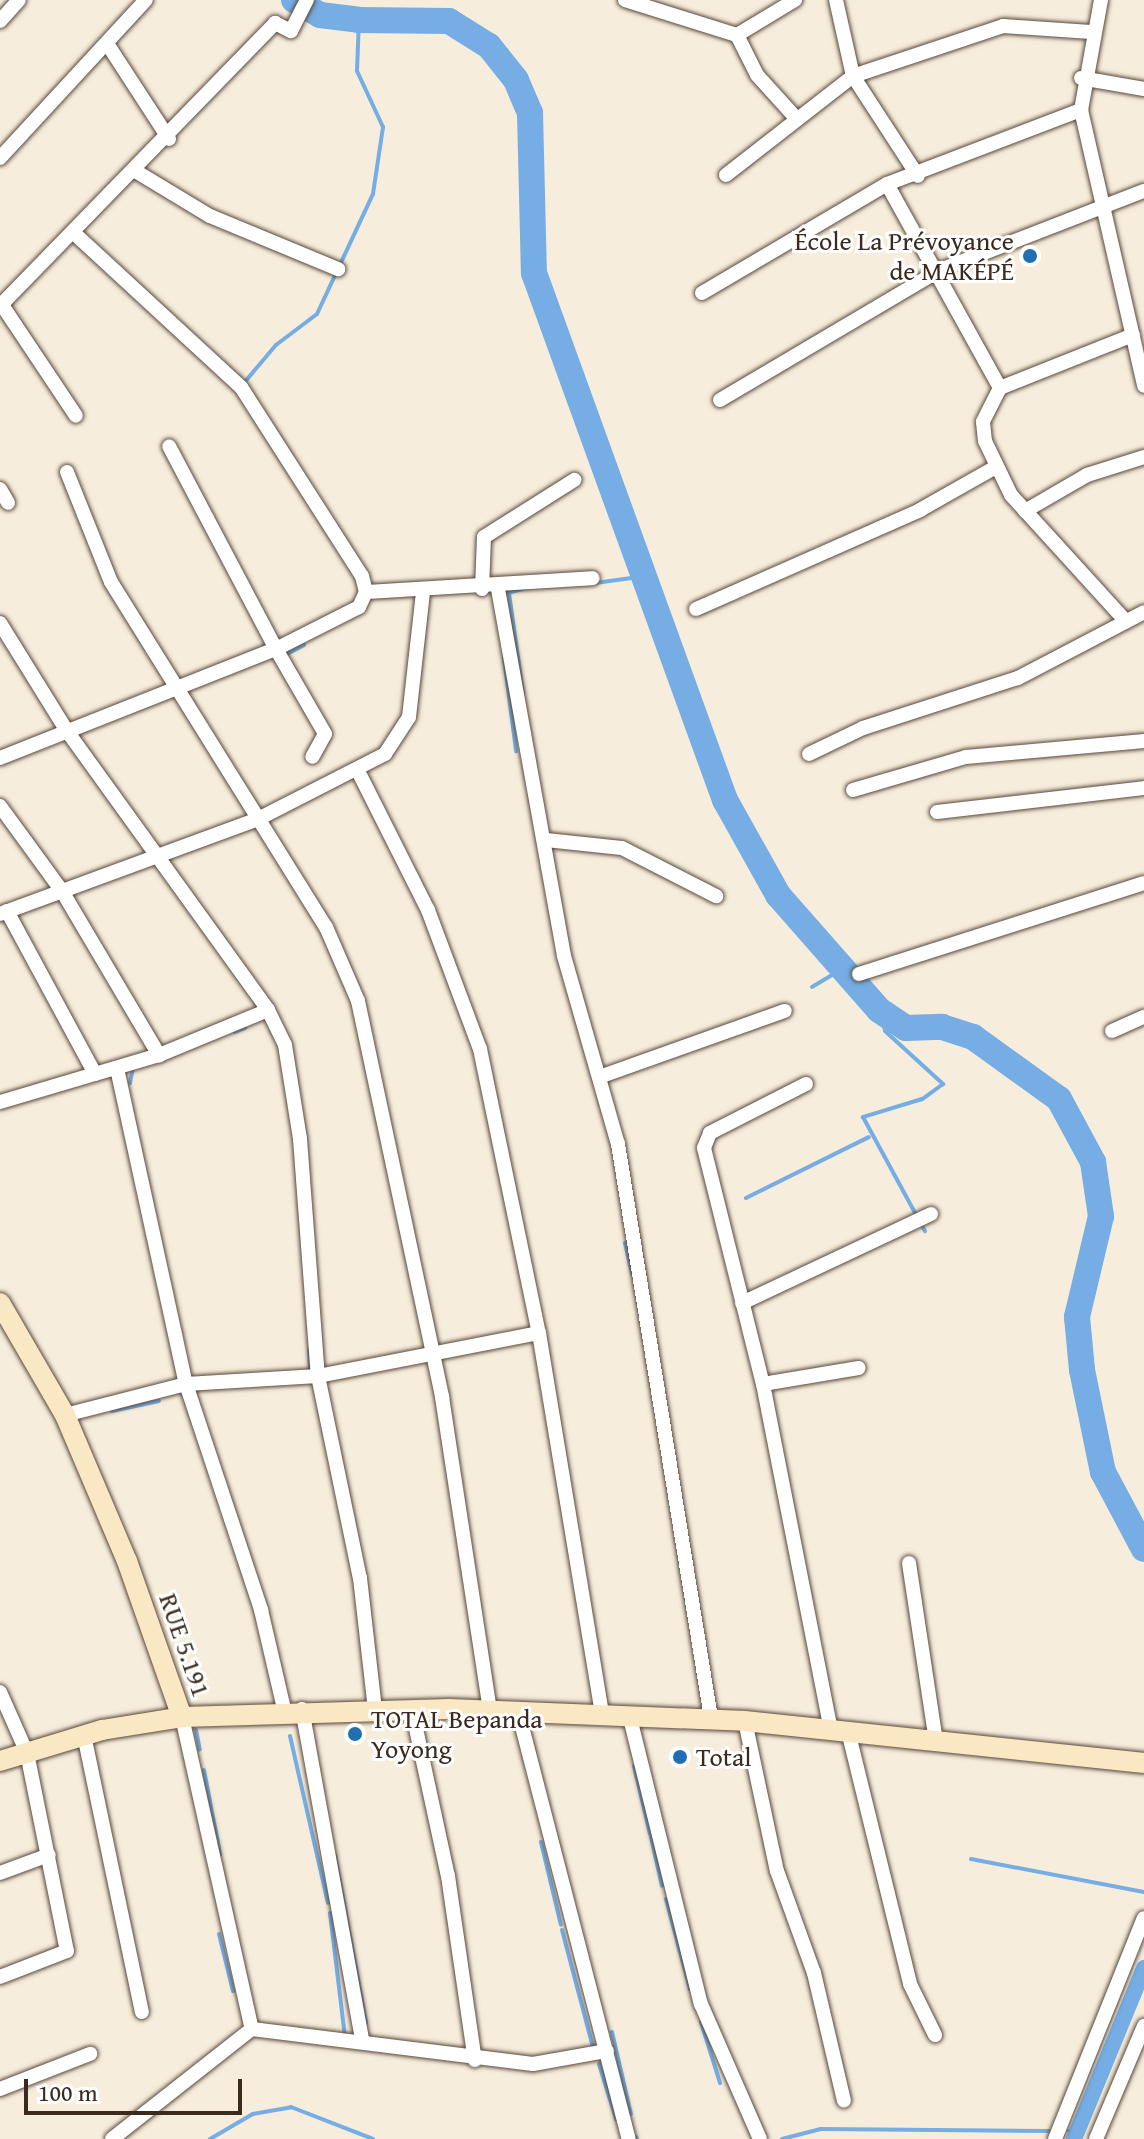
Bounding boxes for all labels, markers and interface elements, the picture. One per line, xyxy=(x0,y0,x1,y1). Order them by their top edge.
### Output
place label: École La Prévoyance de MAKÉPÉ xyxy=(794,225,1014,286)
marker: École La Prévoyance de MAKÉPÉ xyxy=(1021,247,1039,265)
street label: RUE 5.191 xyxy=(153,1589,217,1701)
place label: TOTAL Bepanda Yoyong xyxy=(371,1703,543,1764)
marker: TOTAL Bepanda Yoyong xyxy=(346,1725,364,1743)
place label: Total xyxy=(696,1741,752,1773)
marker: Total xyxy=(671,1748,689,1766)
scale bar xyxy=(28,2063,246,2113)
text: 100 m xyxy=(38,2075,98,2110)

